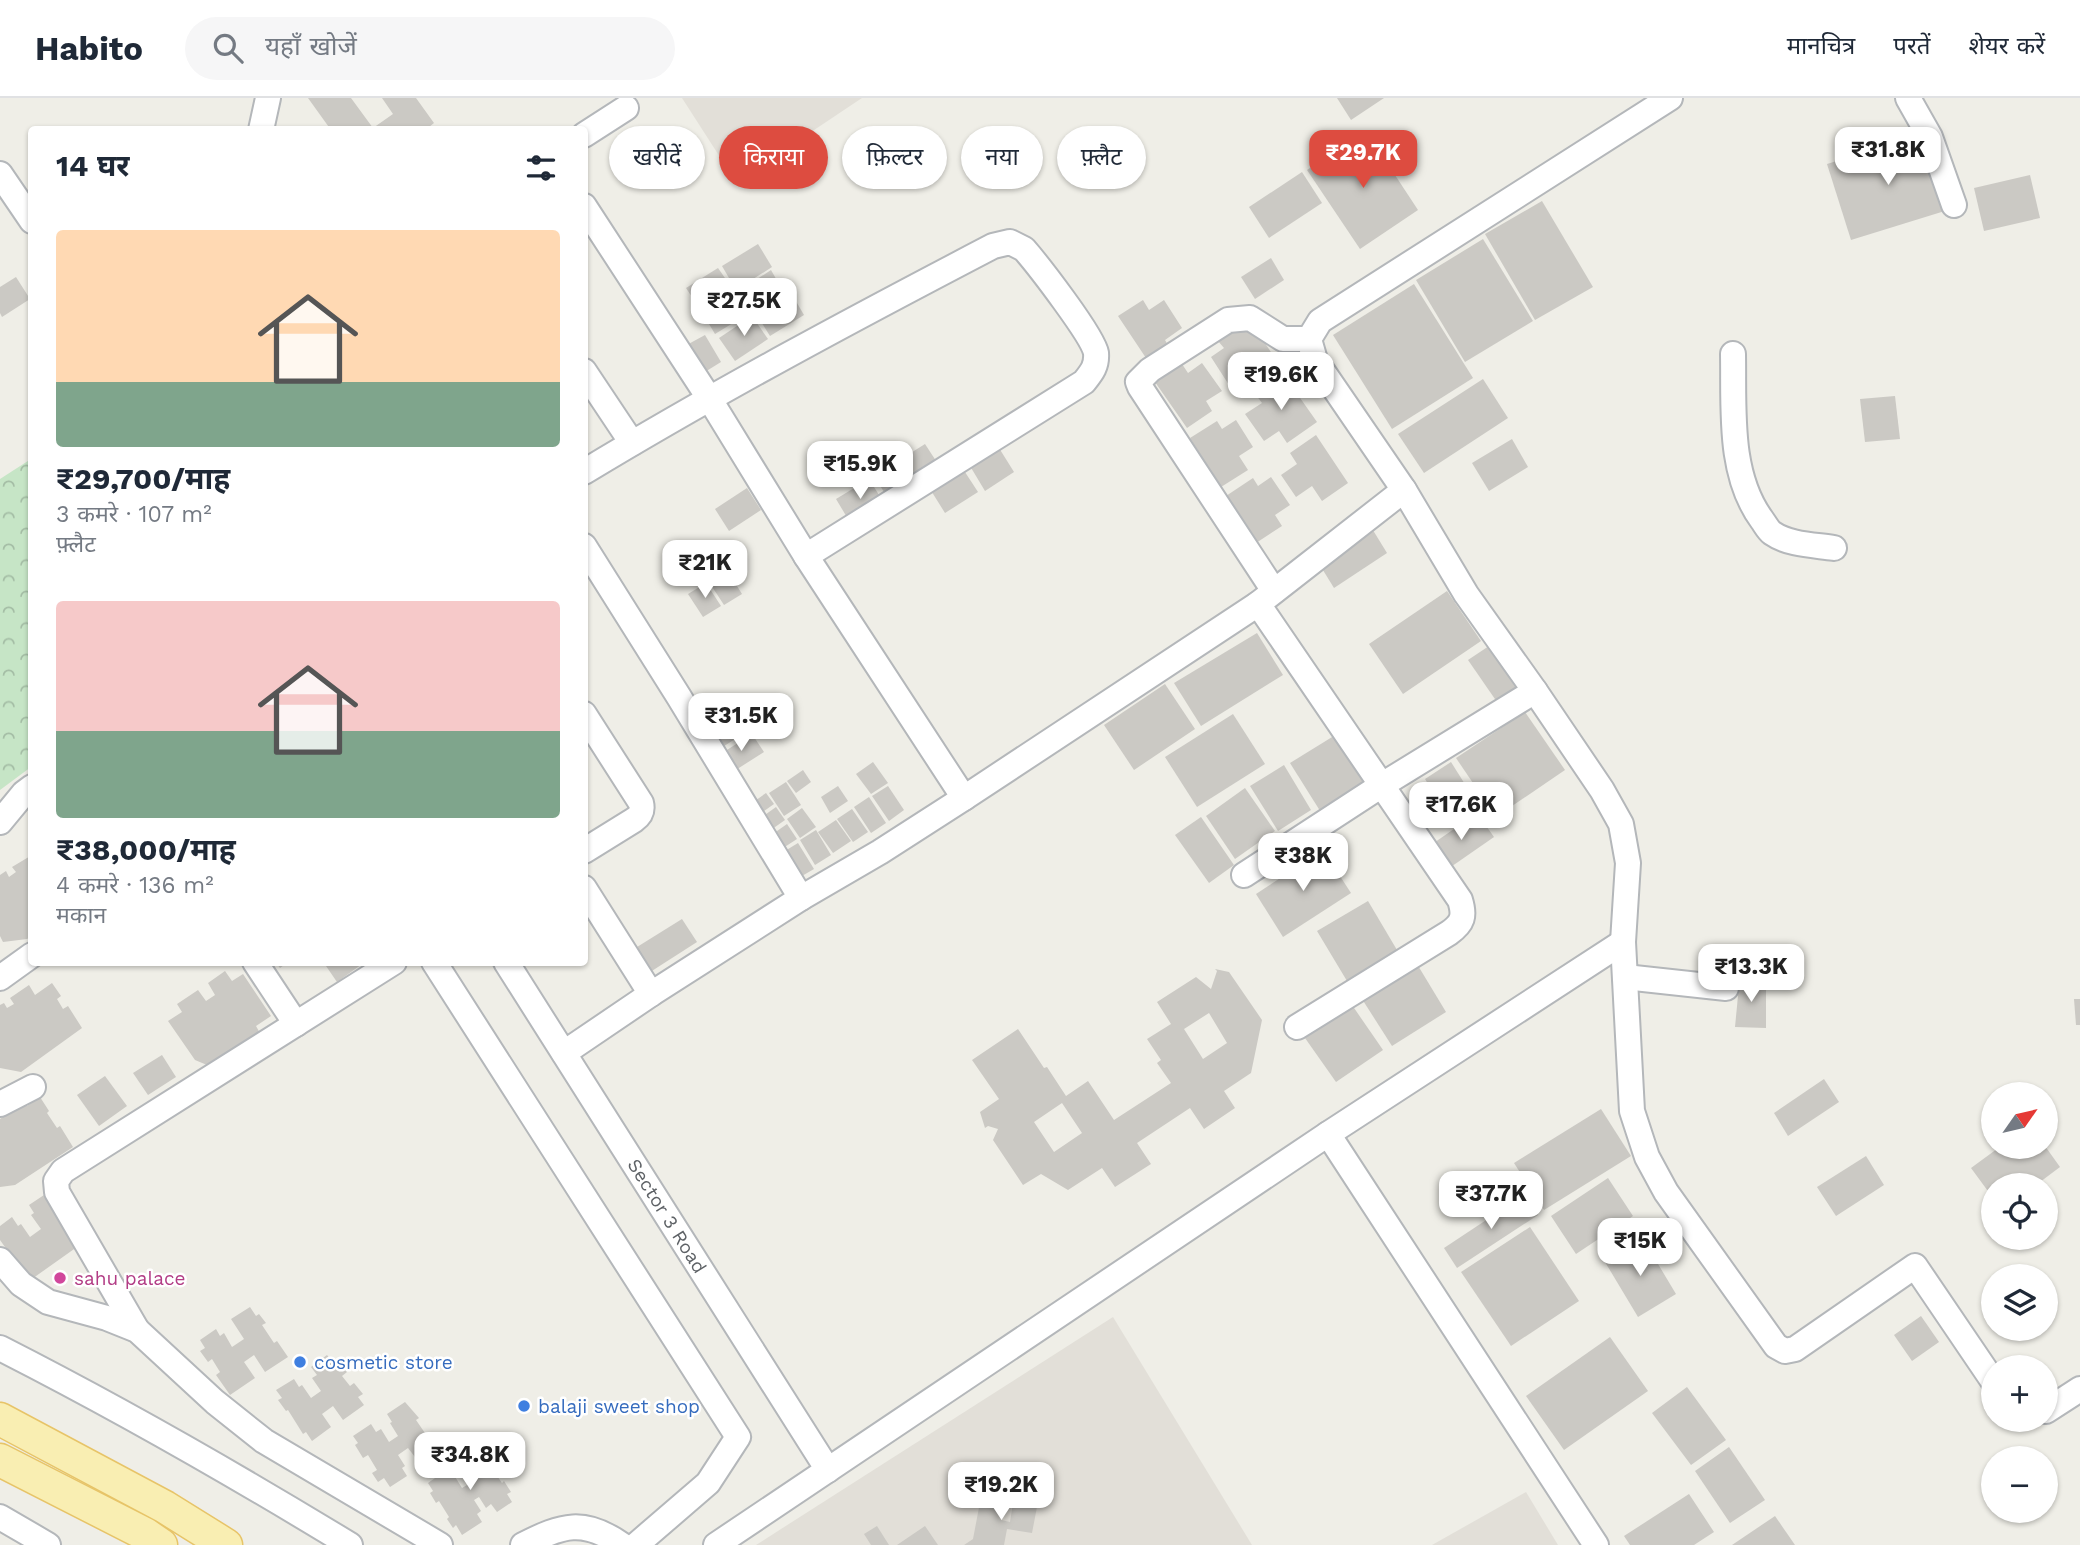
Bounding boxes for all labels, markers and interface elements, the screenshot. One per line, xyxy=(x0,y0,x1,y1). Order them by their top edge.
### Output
search box xyxy=(185,17,675,80)
text: Habito xyxy=(35,29,143,68)
icon: search xyxy=(209,29,247,67)
text: यहाँ खोजें xyxy=(265,31,357,61)
text: मानचित्र xyxy=(1787,32,1855,60)
text: परतें xyxy=(1893,32,1931,60)
text: शेयर करें xyxy=(1969,32,2045,60)
chip: खरीदें xyxy=(609,126,705,189)
chip: किराया xyxy=(719,126,828,189)
chip: फ़िल्टर xyxy=(842,126,947,189)
chip: नया xyxy=(961,126,1043,189)
chip: फ़्लैट xyxy=(1057,126,1146,189)
pin: ₹31.8K xyxy=(1831,127,1945,187)
pin: ₹29.7K xyxy=(1306,130,1420,190)
text: ₹31.8K xyxy=(1851,136,1925,163)
text: ₹29.7K xyxy=(1325,139,1401,166)
text: 14 घर xyxy=(56,148,130,183)
icon: filters xyxy=(522,149,560,187)
icon: home xyxy=(245,276,371,402)
pin: ₹27.5K xyxy=(687,278,801,338)
text: ₹27.5K xyxy=(707,287,781,314)
pin: ₹19.6K xyxy=(1224,352,1338,412)
text: ₹19.6K xyxy=(1244,361,1318,388)
pin: ₹15.9K xyxy=(803,442,917,501)
text: ₹15.9K xyxy=(823,450,897,477)
text: ₹29,700/माह xyxy=(56,461,230,496)
text: 3 कमरे · 107 m² xyxy=(56,501,212,528)
text: फ़्लैट xyxy=(56,531,96,558)
pin: ₹21K xyxy=(664,540,746,600)
text: ₹21K xyxy=(678,549,732,576)
icon: home xyxy=(245,647,371,773)
pin: ₹31.5K xyxy=(684,694,798,753)
text: ₹31.5K xyxy=(704,702,778,729)
pin: ₹17.6K xyxy=(1404,782,1518,842)
text: ₹17.6K xyxy=(1425,791,1497,818)
text: ₹38,000/माह xyxy=(56,832,236,867)
pin: ₹38K xyxy=(1262,834,1344,893)
text: ₹38K xyxy=(1274,842,1332,869)
text: 4 कमरे · 136 m² xyxy=(56,872,214,899)
text: मकान xyxy=(56,902,106,929)
pin: ₹13.3K xyxy=(1694,944,1808,1004)
text: ₹13.3K xyxy=(1714,953,1788,980)
north arrow xyxy=(1981,1082,2058,1158)
map controls xyxy=(1981,1082,2058,1523)
street label: Sector 3 Road xyxy=(623,1154,711,1278)
pin: ₹37.7K xyxy=(1434,1172,1548,1231)
button: locate xyxy=(1981,1173,2058,1250)
text: ₹37.7K xyxy=(1455,1180,1527,1207)
pin: ₹15K xyxy=(1599,1218,1681,1278)
text: ₹15K xyxy=(1613,1227,1667,1254)
button: layers xyxy=(1981,1264,2058,1341)
place label: sahu palace xyxy=(74,1267,186,1290)
marker: sahu palace xyxy=(52,1270,68,1286)
place label: cosmetic store xyxy=(314,1351,453,1374)
marker: cosmetic store xyxy=(292,1354,308,1370)
button: + xyxy=(1981,1355,2058,1432)
place label: balaji sweet shop xyxy=(538,1395,700,1418)
marker: balaji sweet shop xyxy=(516,1398,532,1414)
pin: ₹34.8K xyxy=(413,1432,527,1492)
text: ₹34.8K xyxy=(430,1441,510,1468)
button: − xyxy=(1981,1446,2058,1523)
pin: ₹19.2K xyxy=(944,1462,1058,1522)
text: ₹19.2K xyxy=(964,1471,1038,1498)

